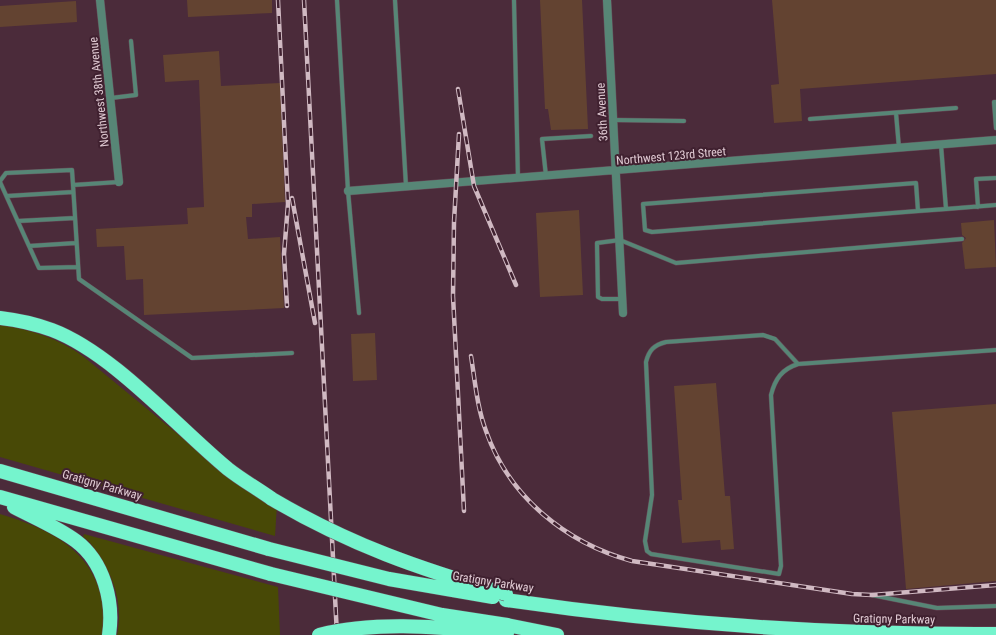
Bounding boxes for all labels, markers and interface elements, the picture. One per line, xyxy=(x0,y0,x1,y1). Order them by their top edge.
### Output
street label: Northwest 38th Avenue xyxy=(86,36,112,148)
street label: 36th Avenue xyxy=(593,82,611,142)
street label: Northwest 123rd Street xyxy=(616,144,727,168)
street label: Gratigny Parkway xyxy=(61,467,143,503)
street label: Gratigny Parkway xyxy=(451,569,535,595)
street label: Gratigny Parkway xyxy=(853,611,935,627)

